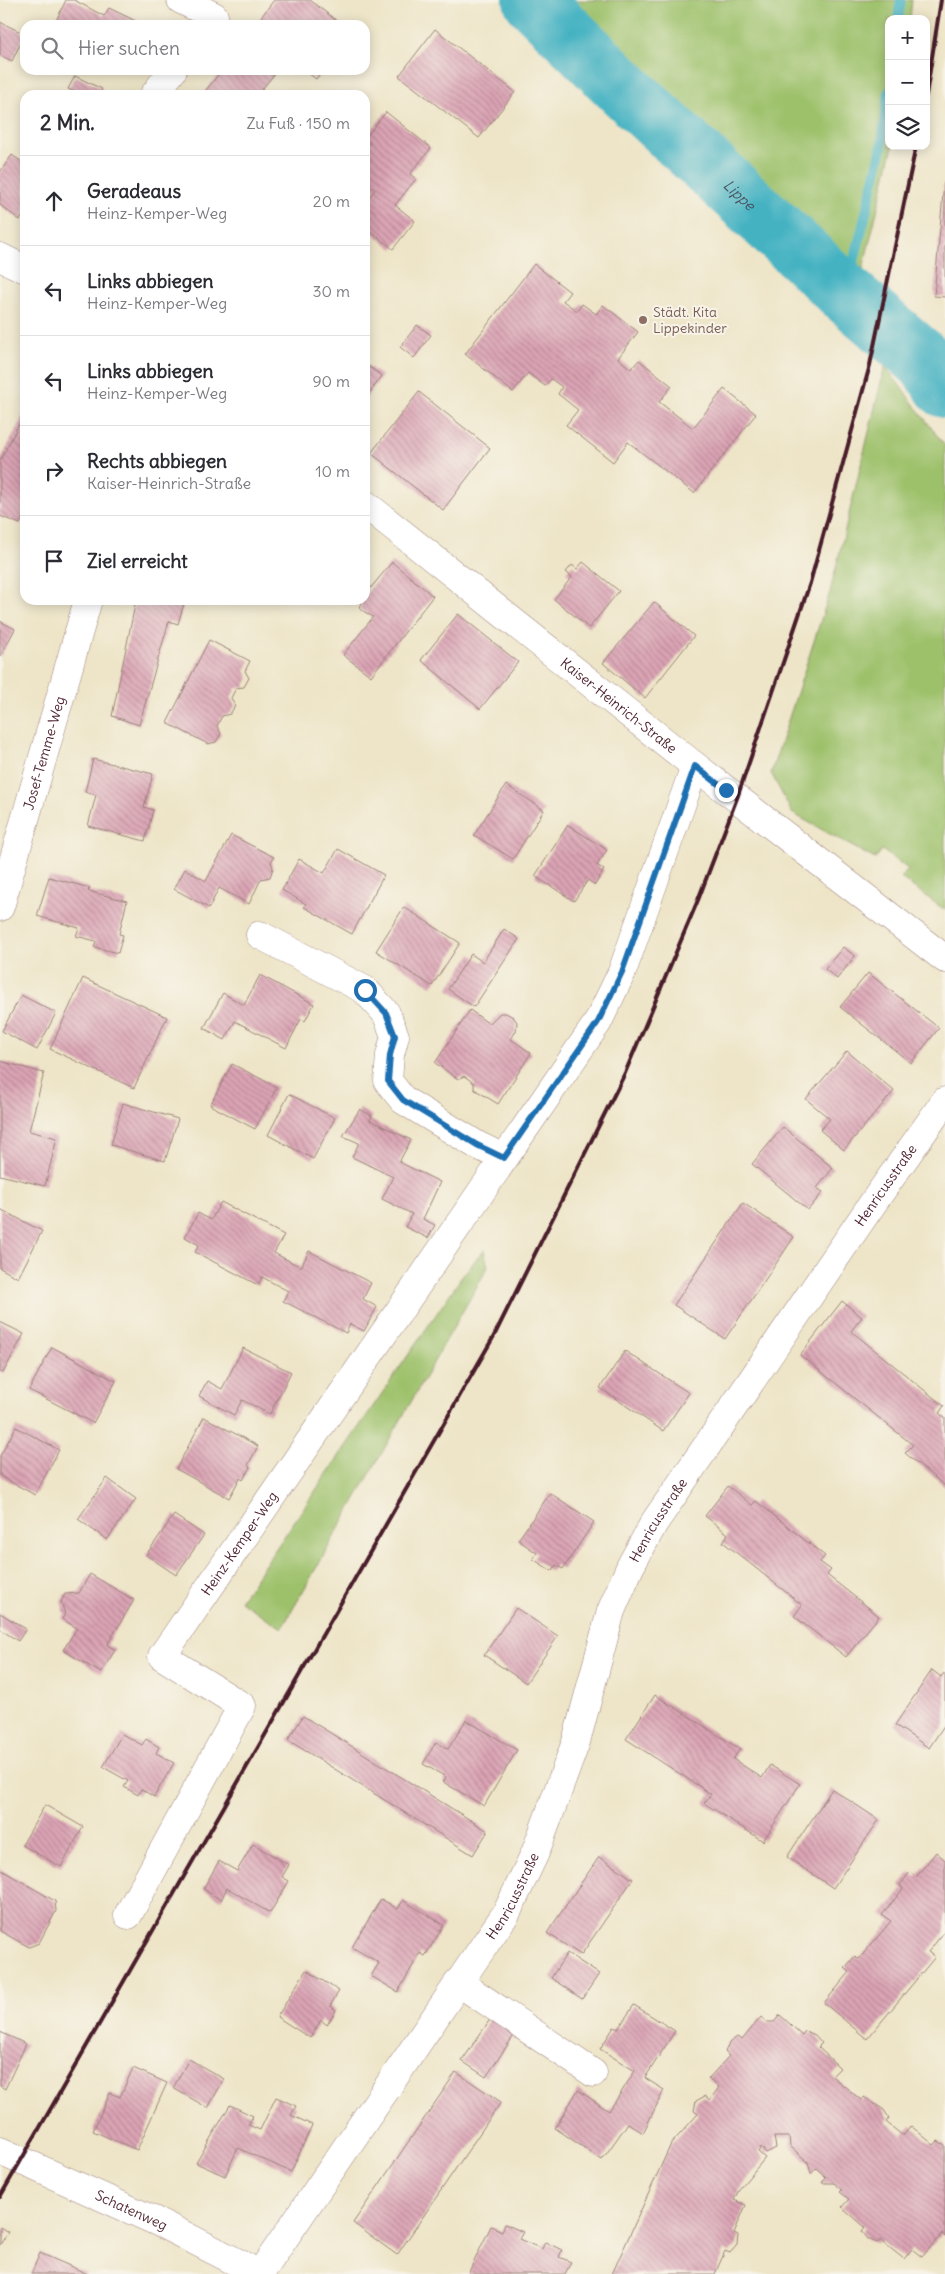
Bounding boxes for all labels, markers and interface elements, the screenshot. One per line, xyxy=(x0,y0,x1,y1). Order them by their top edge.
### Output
map controls xyxy=(885,15,930,150)
button: + xyxy=(885,15,930,60)
search box xyxy=(20,20,370,75)
icon: search xyxy=(38,34,66,62)
text: Hier suchen xyxy=(78,36,180,60)
button: − xyxy=(885,60,930,105)
button: layers xyxy=(885,105,930,150)
text: 2 Min. xyxy=(40,109,95,136)
text: Zu Fuß · 150 m xyxy=(247,113,350,133)
water label: Lippe xyxy=(719,176,760,215)
text: Geradeaus xyxy=(87,179,181,203)
icon: ahead xyxy=(40,187,68,215)
text: 20 m xyxy=(313,191,350,211)
text: Heinz-Kemper-Weg xyxy=(87,203,227,223)
text: Links abbiegen xyxy=(87,269,214,293)
icon: left xyxy=(40,277,68,305)
text: 30 m xyxy=(313,281,350,301)
text: Heinz-Kemper-Weg xyxy=(87,293,227,313)
place label: Städt. Kita Lippekinder xyxy=(653,303,727,337)
marker: Städt. Kita Lippekinder xyxy=(637,314,649,326)
text: Links abbiegen xyxy=(87,359,214,383)
icon: left xyxy=(40,367,68,395)
text: 90 m xyxy=(312,371,350,391)
text: Heinz-Kemper-Weg xyxy=(87,383,227,403)
text: Rechts abbiegen xyxy=(87,449,227,473)
icon: right xyxy=(40,457,68,485)
text: 10 m xyxy=(315,461,350,481)
text: Kaiser-Heinrich-Straße xyxy=(87,473,251,493)
icon: arrive xyxy=(40,547,68,575)
text: Ziel erreicht xyxy=(87,549,188,573)
street label: Kaiser-Heinrich-Straße xyxy=(557,654,681,757)
street label: Josef-Temme-Weg xyxy=(19,694,69,812)
route end xyxy=(715,779,738,802)
route start xyxy=(354,979,377,1002)
street label: Henricusstraße xyxy=(851,1141,921,1230)
street label: Henricusstraße xyxy=(625,1475,691,1566)
street label: Heinz-Kemper-Weg xyxy=(197,1488,282,1599)
street label: Henricusstraße xyxy=(482,1850,543,1943)
street label: Schatenweg xyxy=(92,2186,171,2234)

